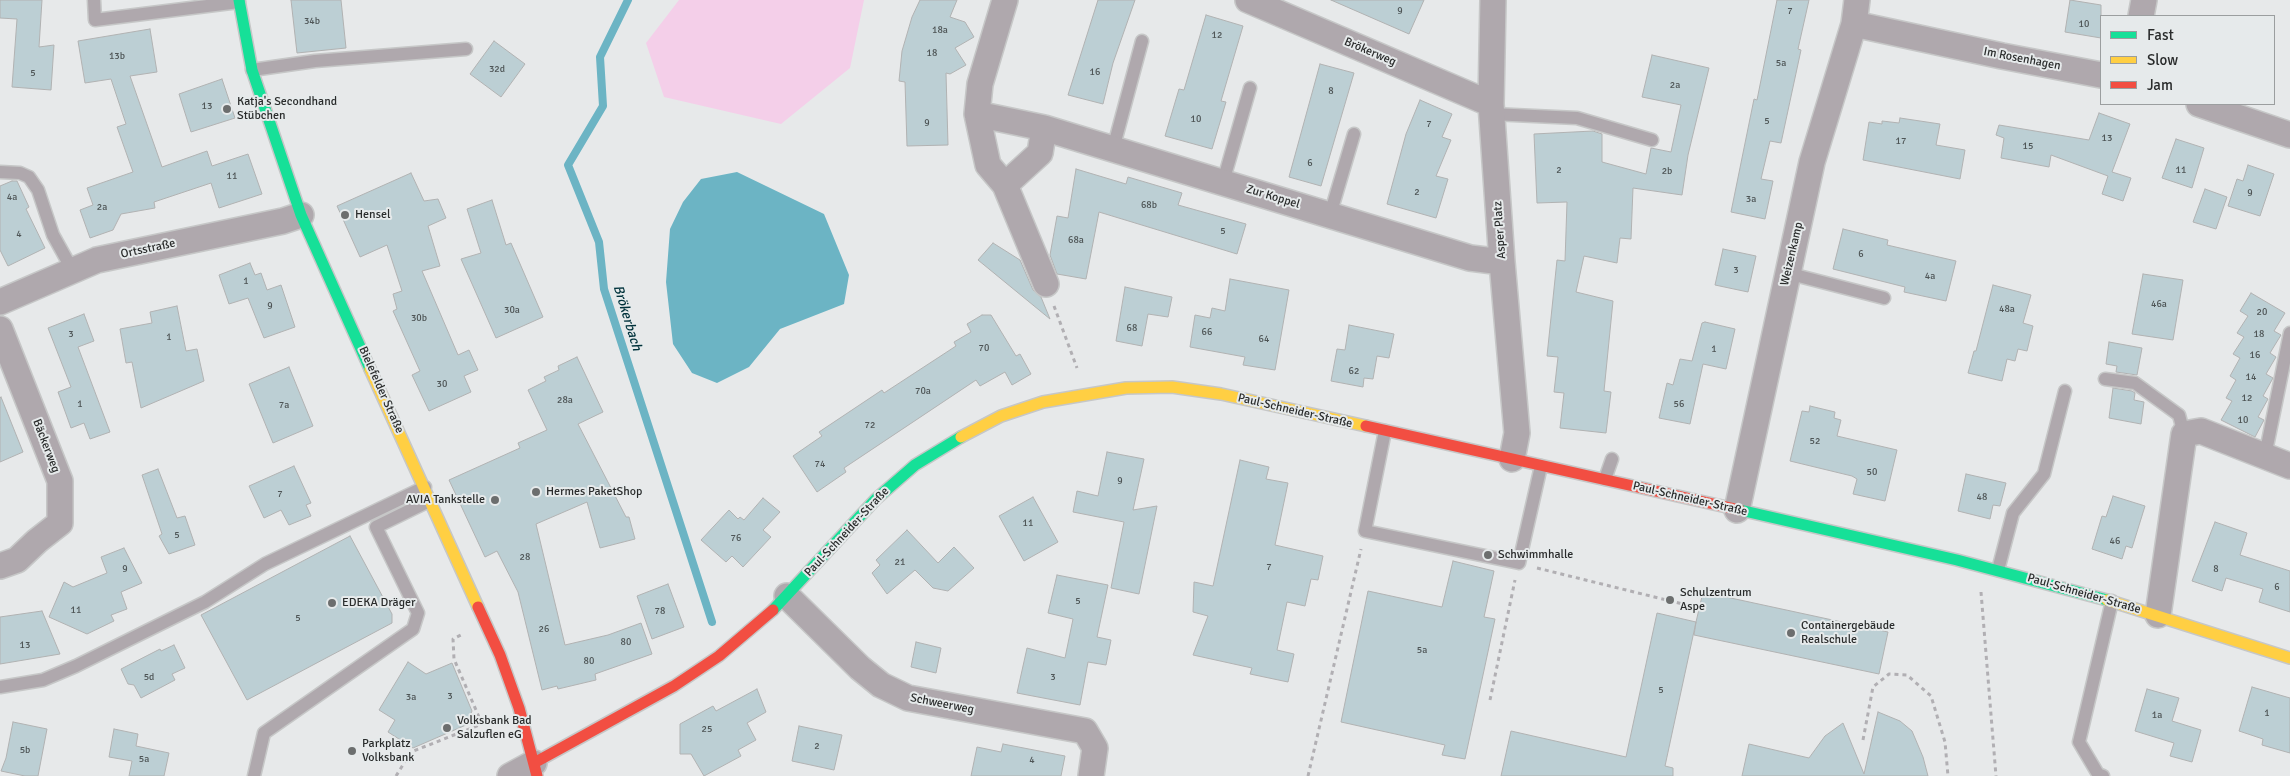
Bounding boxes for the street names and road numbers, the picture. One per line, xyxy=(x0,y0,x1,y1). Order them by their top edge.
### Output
street label: Brökerweg xyxy=(1342,35,1398,69)
street label: Im Rosenhagen xyxy=(1982,44,2062,74)
street label: Zur Koppel xyxy=(1244,182,1302,212)
street label: Asper Platz xyxy=(1491,201,1509,259)
street label: Weizenkamp xyxy=(1778,221,1806,287)
street label: Ortsstraße xyxy=(119,236,177,262)
street label: Bielefelder Straße xyxy=(355,344,407,436)
street label: Paul-Schneider-Straße xyxy=(1236,391,1354,431)
street label: Bäckerweg xyxy=(29,417,63,475)
street label: Paul-Schneider-Straße xyxy=(1631,479,1749,519)
street label: Paul-Schneider-Straße xyxy=(802,484,892,580)
street label: Paul-Schneider-Straße xyxy=(2026,571,2142,617)
street label: Schweerweg xyxy=(909,691,975,717)

